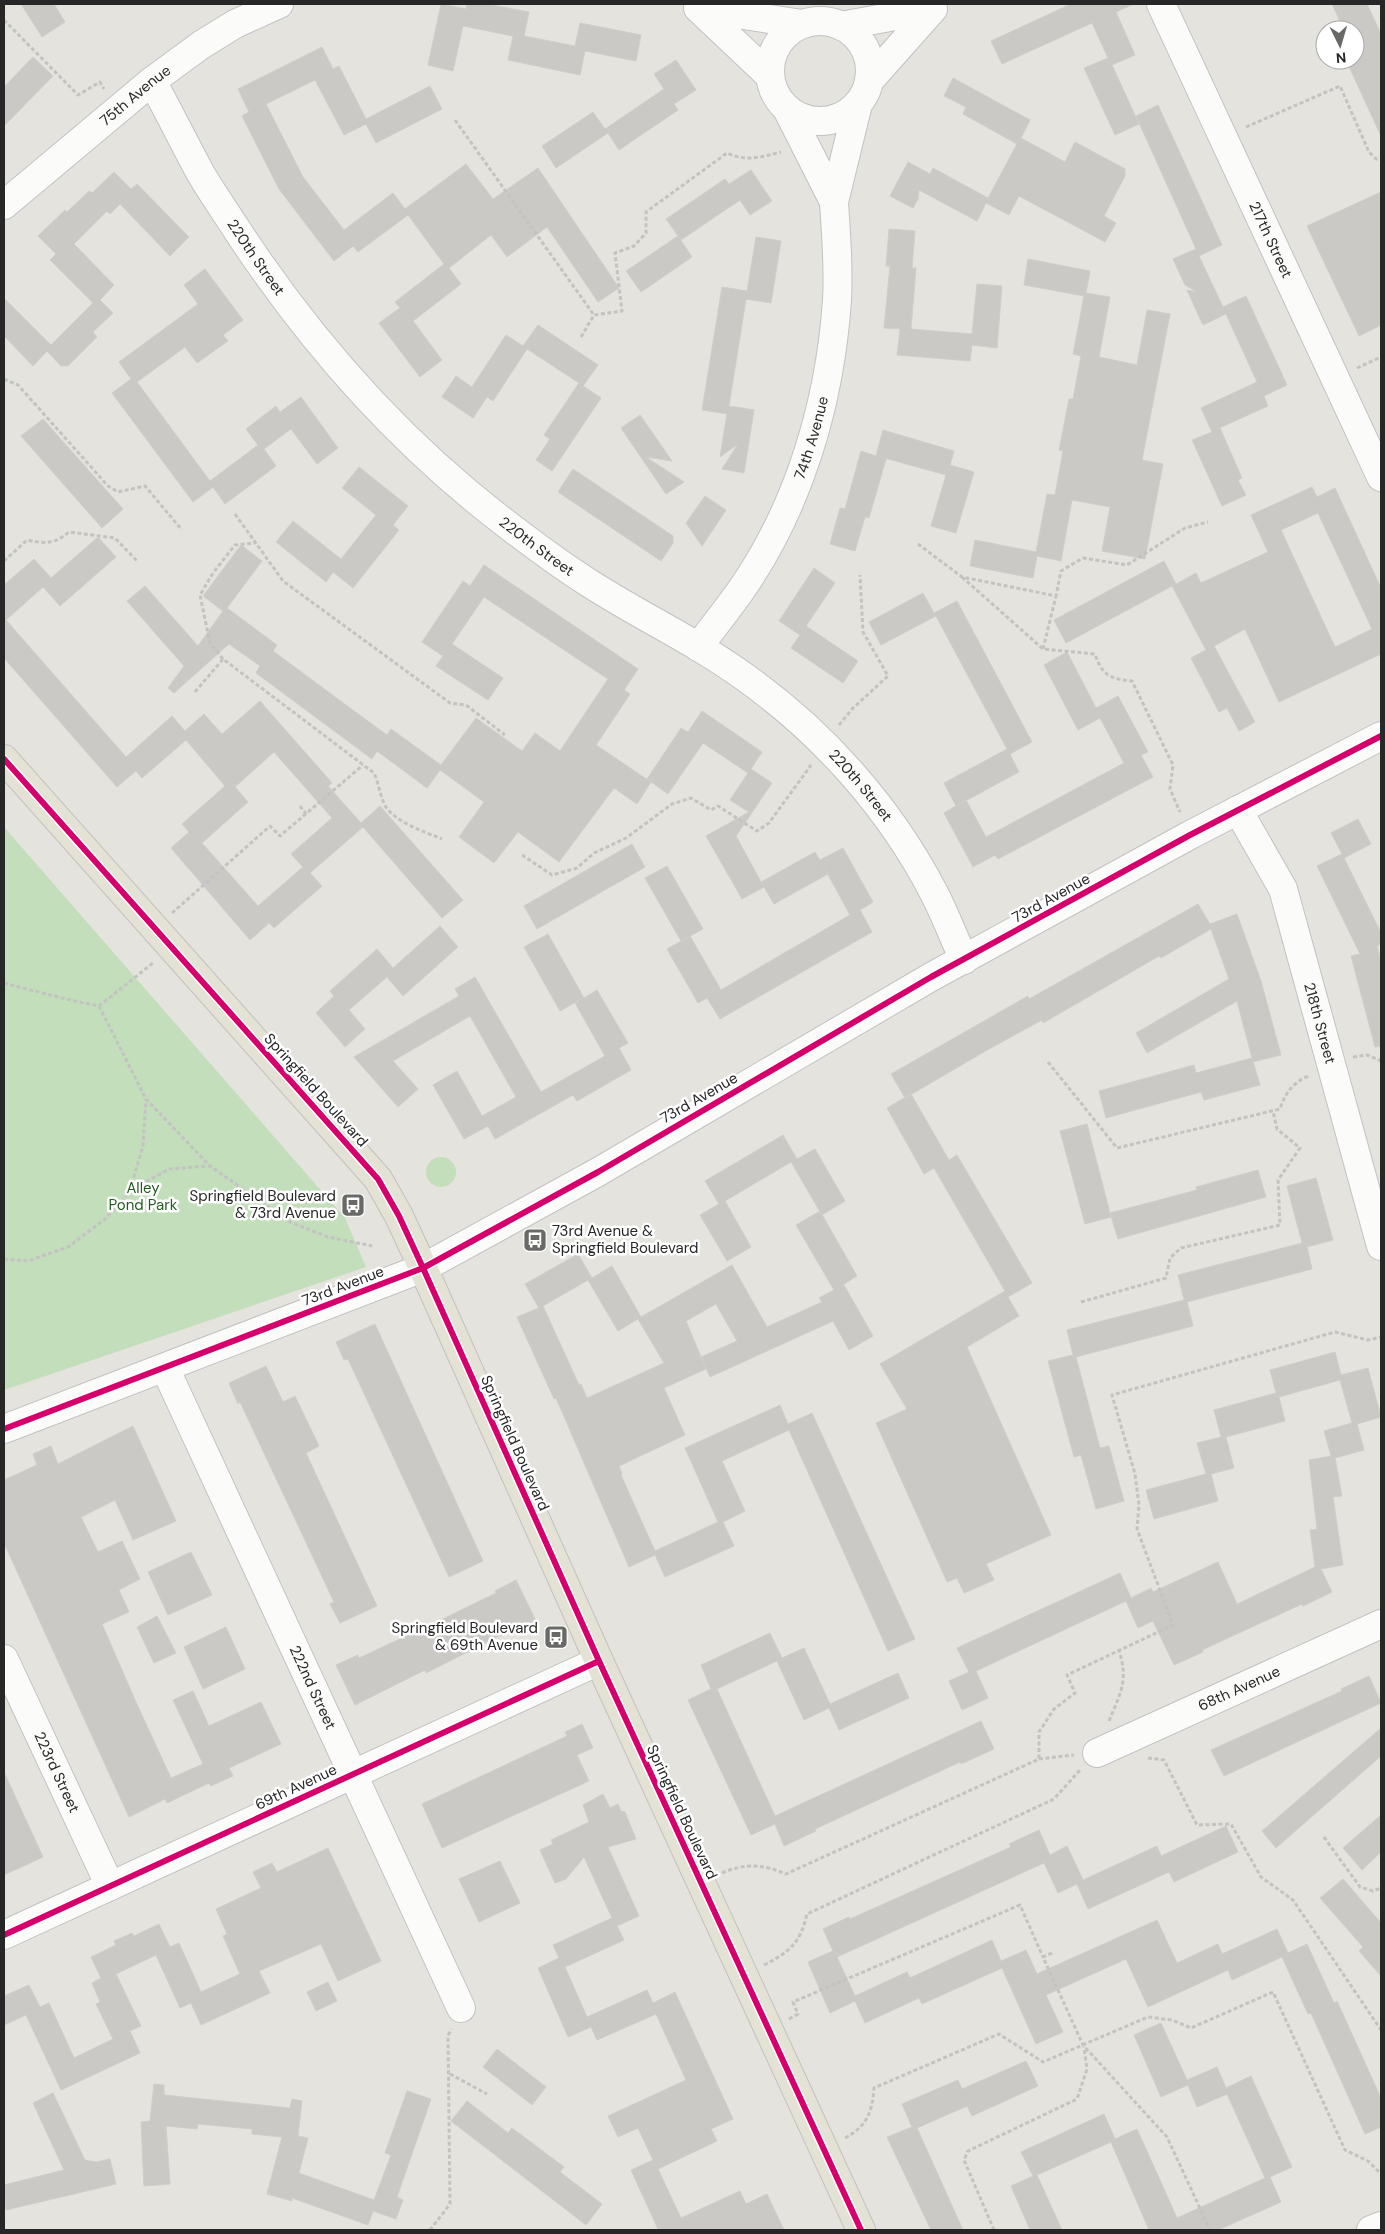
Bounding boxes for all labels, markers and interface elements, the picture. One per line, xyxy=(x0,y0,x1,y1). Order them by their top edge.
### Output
north arrow xyxy=(1315,20,1365,70)
text: N xyxy=(1335,49,1347,67)
street label: 75th Avenue xyxy=(96,60,175,131)
street label: 217th Street xyxy=(1244,198,1297,281)
street label: 220th Street xyxy=(223,215,289,300)
street label: 74th Avenue xyxy=(790,394,833,482)
street label: 220th Street xyxy=(495,512,578,581)
street label: 220th Street xyxy=(825,745,897,826)
street label: 73rd Avenue xyxy=(1008,868,1094,928)
street label: 218th Street xyxy=(1299,980,1341,1066)
street label: Springfield Boulevard xyxy=(260,1029,372,1151)
street label: 73rd Avenue xyxy=(657,1068,741,1128)
park label: Alley Pond Park xyxy=(109,1178,178,1215)
place label: Springfield Boulevard & 73rd Avenue xyxy=(190,1186,336,1223)
bus stop icon: Springfield Boulevard & 73rd Avenue xyxy=(340,1192,366,1218)
place label: 73rd Avenue & Springfield Boulevard xyxy=(552,1221,698,1258)
bus stop icon: 73rd Avenue & Springfield Boulevard xyxy=(522,1227,548,1253)
street label: 73rd Avenue xyxy=(299,1261,387,1311)
street label: Springfield Boulevard xyxy=(476,1372,554,1514)
place label: Springfield Boulevard & 69th Avenue xyxy=(392,1618,538,1655)
bus stop icon: Springfield Boulevard & 69th Avenue xyxy=(543,1624,569,1650)
street label: 222nd Street xyxy=(285,1642,341,1733)
street label: 68th Avenue xyxy=(1195,1661,1283,1716)
street label: 223rd Street xyxy=(29,1728,84,1816)
street label: Springfield Boulevard xyxy=(642,1741,722,1883)
street label: 69th Avenue xyxy=(252,1759,340,1815)

